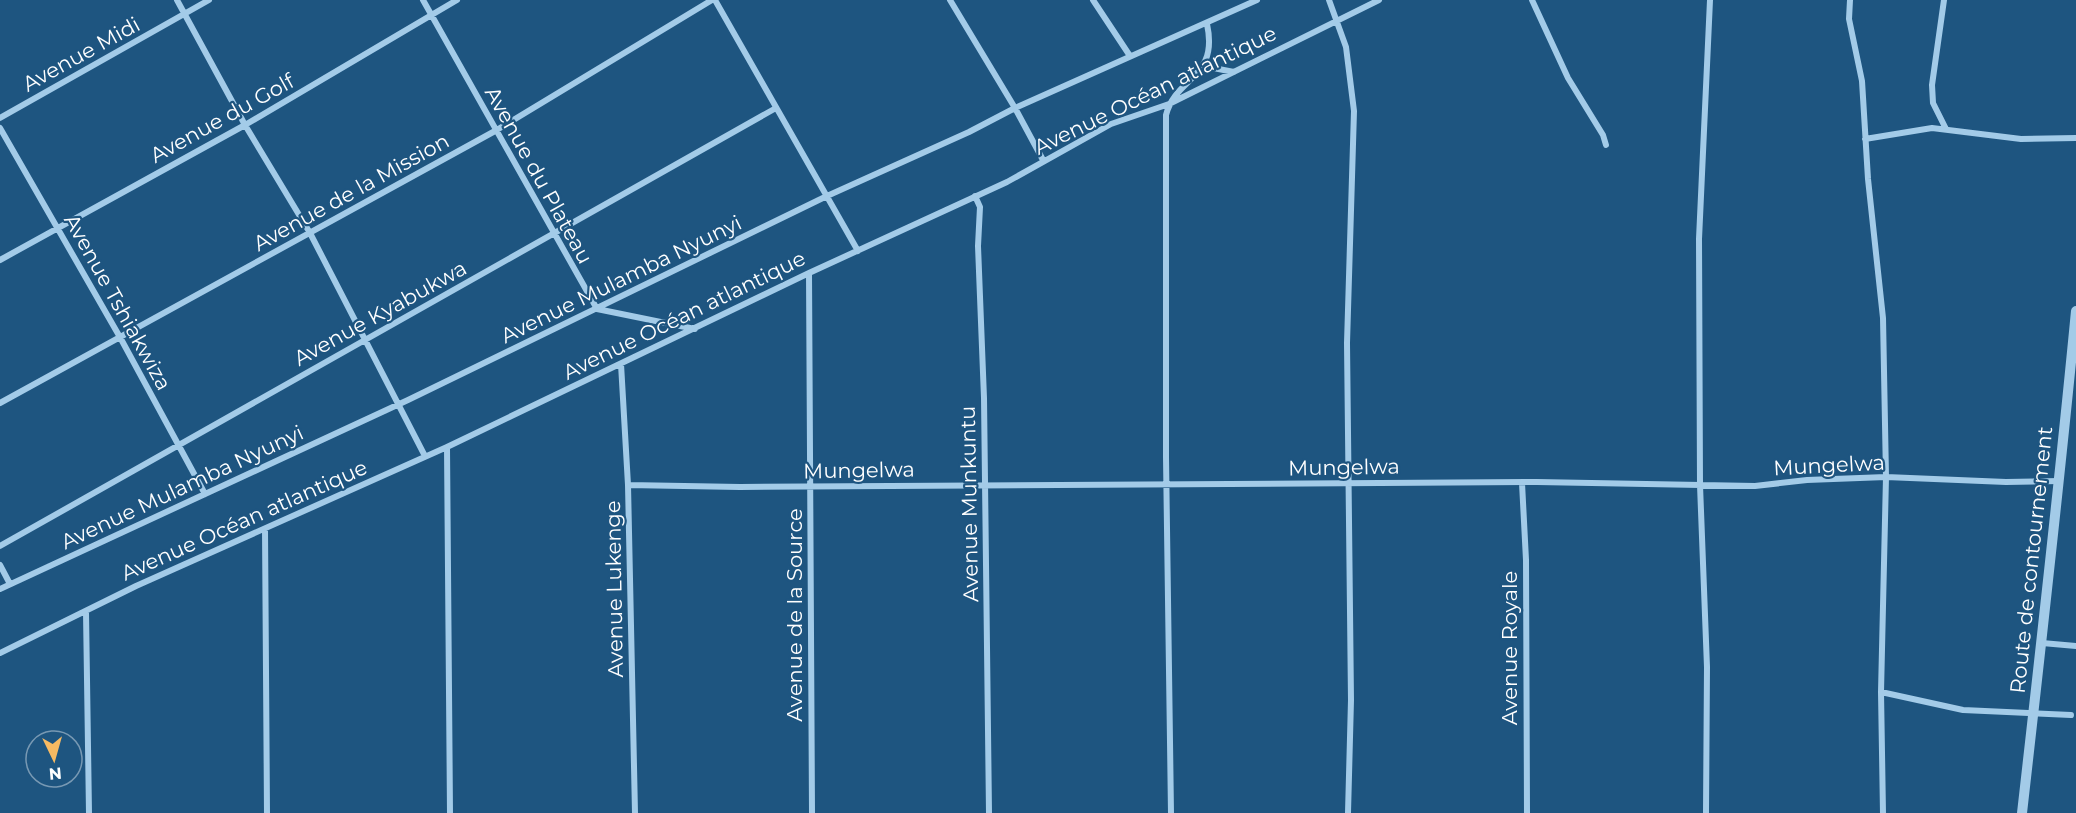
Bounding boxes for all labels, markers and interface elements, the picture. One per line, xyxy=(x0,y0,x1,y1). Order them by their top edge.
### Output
street label: Avenue Midi xyxy=(18,11,144,97)
street label: Avenue Océan atlantique xyxy=(1030,20,1280,160)
street label: Avenue du Golf xyxy=(146,68,299,168)
street label: Avenue du Plateau xyxy=(480,82,598,268)
street label: Avenue de la Mission xyxy=(249,128,453,256)
street label: Avenue Tshiakwiza xyxy=(59,209,177,395)
street label: Avenue Mulamba Nyunyi xyxy=(497,210,745,348)
street label: Avenue Océan atlantique xyxy=(559,245,809,385)
street label: Avenue Kyabukwa xyxy=(289,255,471,371)
street label: Avenue Munkuntu xyxy=(955,406,983,602)
street label: Avenue Mulamba Nyunyi xyxy=(57,420,307,554)
street label: Route de contournement xyxy=(2005,425,2057,695)
street label: Mungelwa xyxy=(1773,450,1885,480)
street label: Avenue Océan atlantique xyxy=(117,454,371,586)
street label: Mungelwa xyxy=(1288,454,1400,480)
street label: Mungelwa xyxy=(803,457,915,483)
street label: Avenue Lukenge xyxy=(600,500,628,678)
street label: Avenue de la Source xyxy=(782,508,807,722)
street label: Avenue Royale xyxy=(1497,571,1522,725)
north arrow xyxy=(24,729,84,789)
text: N xyxy=(48,763,63,783)

